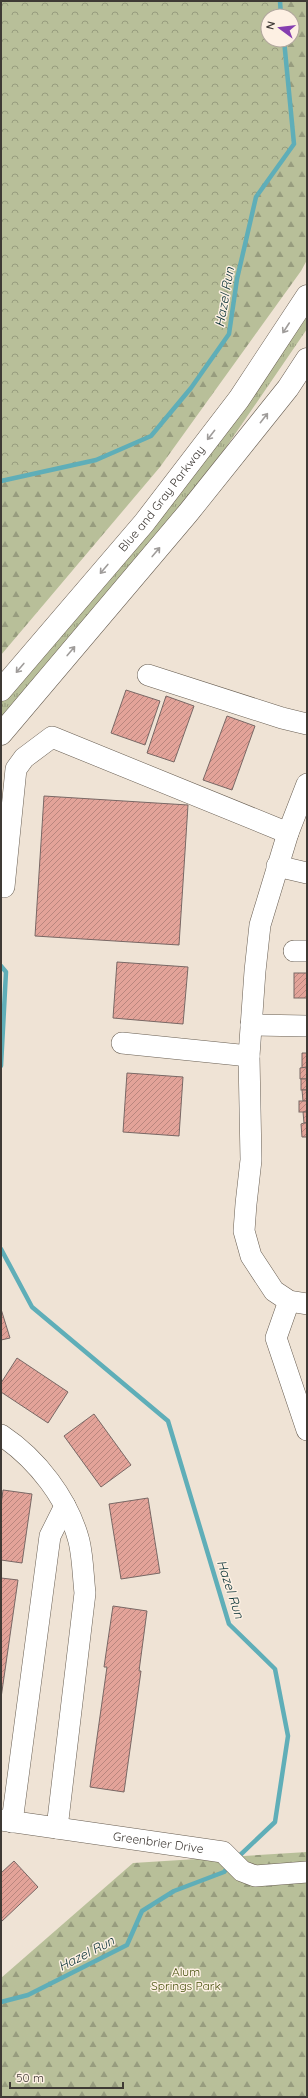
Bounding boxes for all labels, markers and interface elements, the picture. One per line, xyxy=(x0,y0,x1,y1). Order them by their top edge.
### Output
north arrow xyxy=(260,8,300,48)
text: N xyxy=(263,20,278,31)
water label: Hazel Run xyxy=(211,265,237,328)
one-way arrow xyxy=(281,322,289,334)
one-way arrow xyxy=(259,412,268,423)
one-way arrow xyxy=(207,429,216,440)
street label: Blue and Gray Parkway xyxy=(115,442,208,554)
one-way arrow xyxy=(151,546,160,557)
one-way arrow xyxy=(99,564,108,574)
one-way arrow xyxy=(67,646,76,656)
one-way arrow xyxy=(15,663,24,673)
water label: Hazel Run xyxy=(214,1558,248,1621)
street label: Greenbrier Drive xyxy=(112,1828,205,1856)
water label: Hazel Run xyxy=(55,1932,117,1974)
park label: Alum Springs Park xyxy=(151,1964,221,1993)
scale bar xyxy=(10,2064,123,2090)
text: 50 m xyxy=(16,2070,44,2085)

